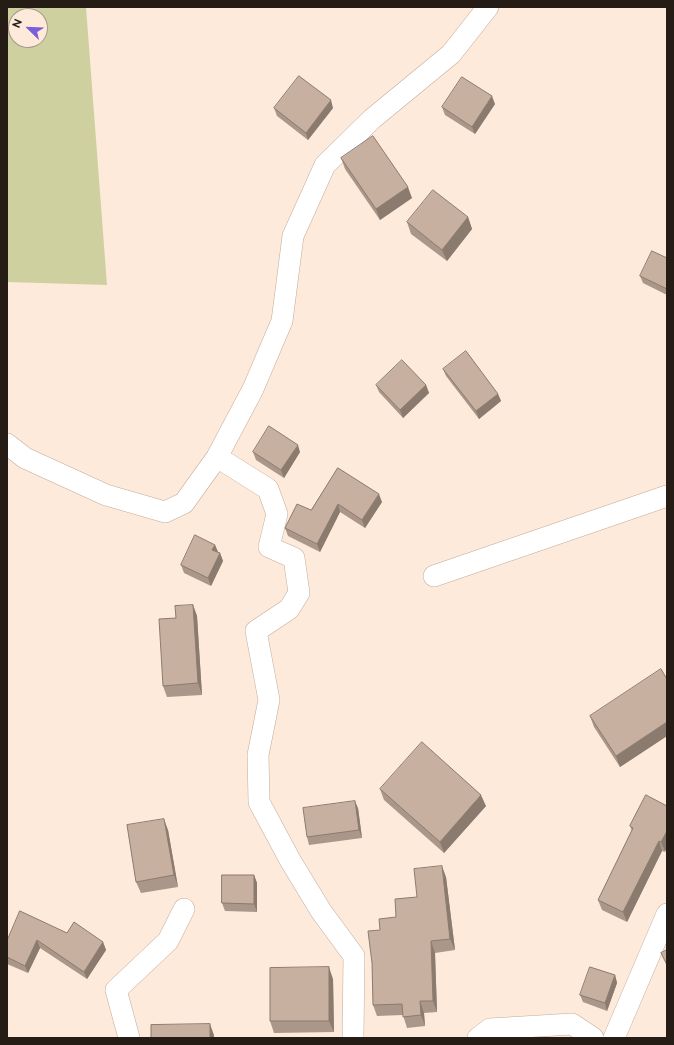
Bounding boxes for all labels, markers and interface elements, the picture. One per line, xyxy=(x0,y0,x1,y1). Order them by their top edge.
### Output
north arrow xyxy=(8,8,48,48)
text: N xyxy=(10,17,25,30)

